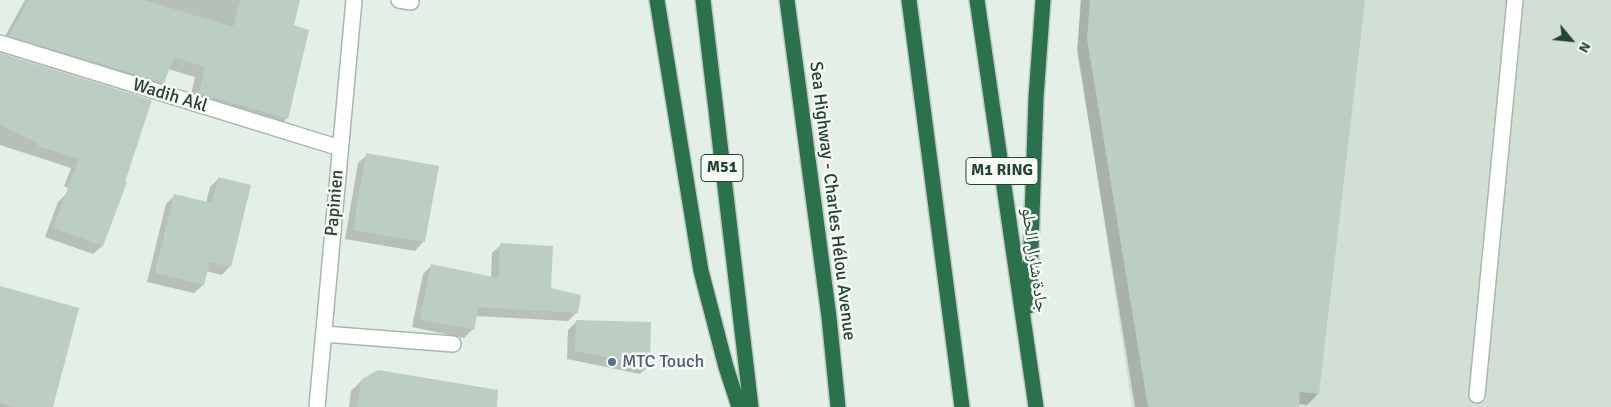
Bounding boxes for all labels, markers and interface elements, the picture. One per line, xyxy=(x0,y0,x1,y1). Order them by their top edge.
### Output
north arrow xyxy=(1546,15,1596,65)
text: N xyxy=(1575,39,1594,56)
street label: Sea Highway - Charles Hélou Avenue xyxy=(804,60,860,342)
street label: Wadih Akl xyxy=(130,74,210,118)
road number: M51 xyxy=(701,154,743,182)
road number: M1 RING xyxy=(966,158,1038,185)
street label: Papinien xyxy=(321,169,349,237)
street label: جادة شارل الحلو xyxy=(1016,206,1052,314)
place label: MTC Touch xyxy=(622,351,704,373)
marker: MTC Touch xyxy=(606,356,618,368)

